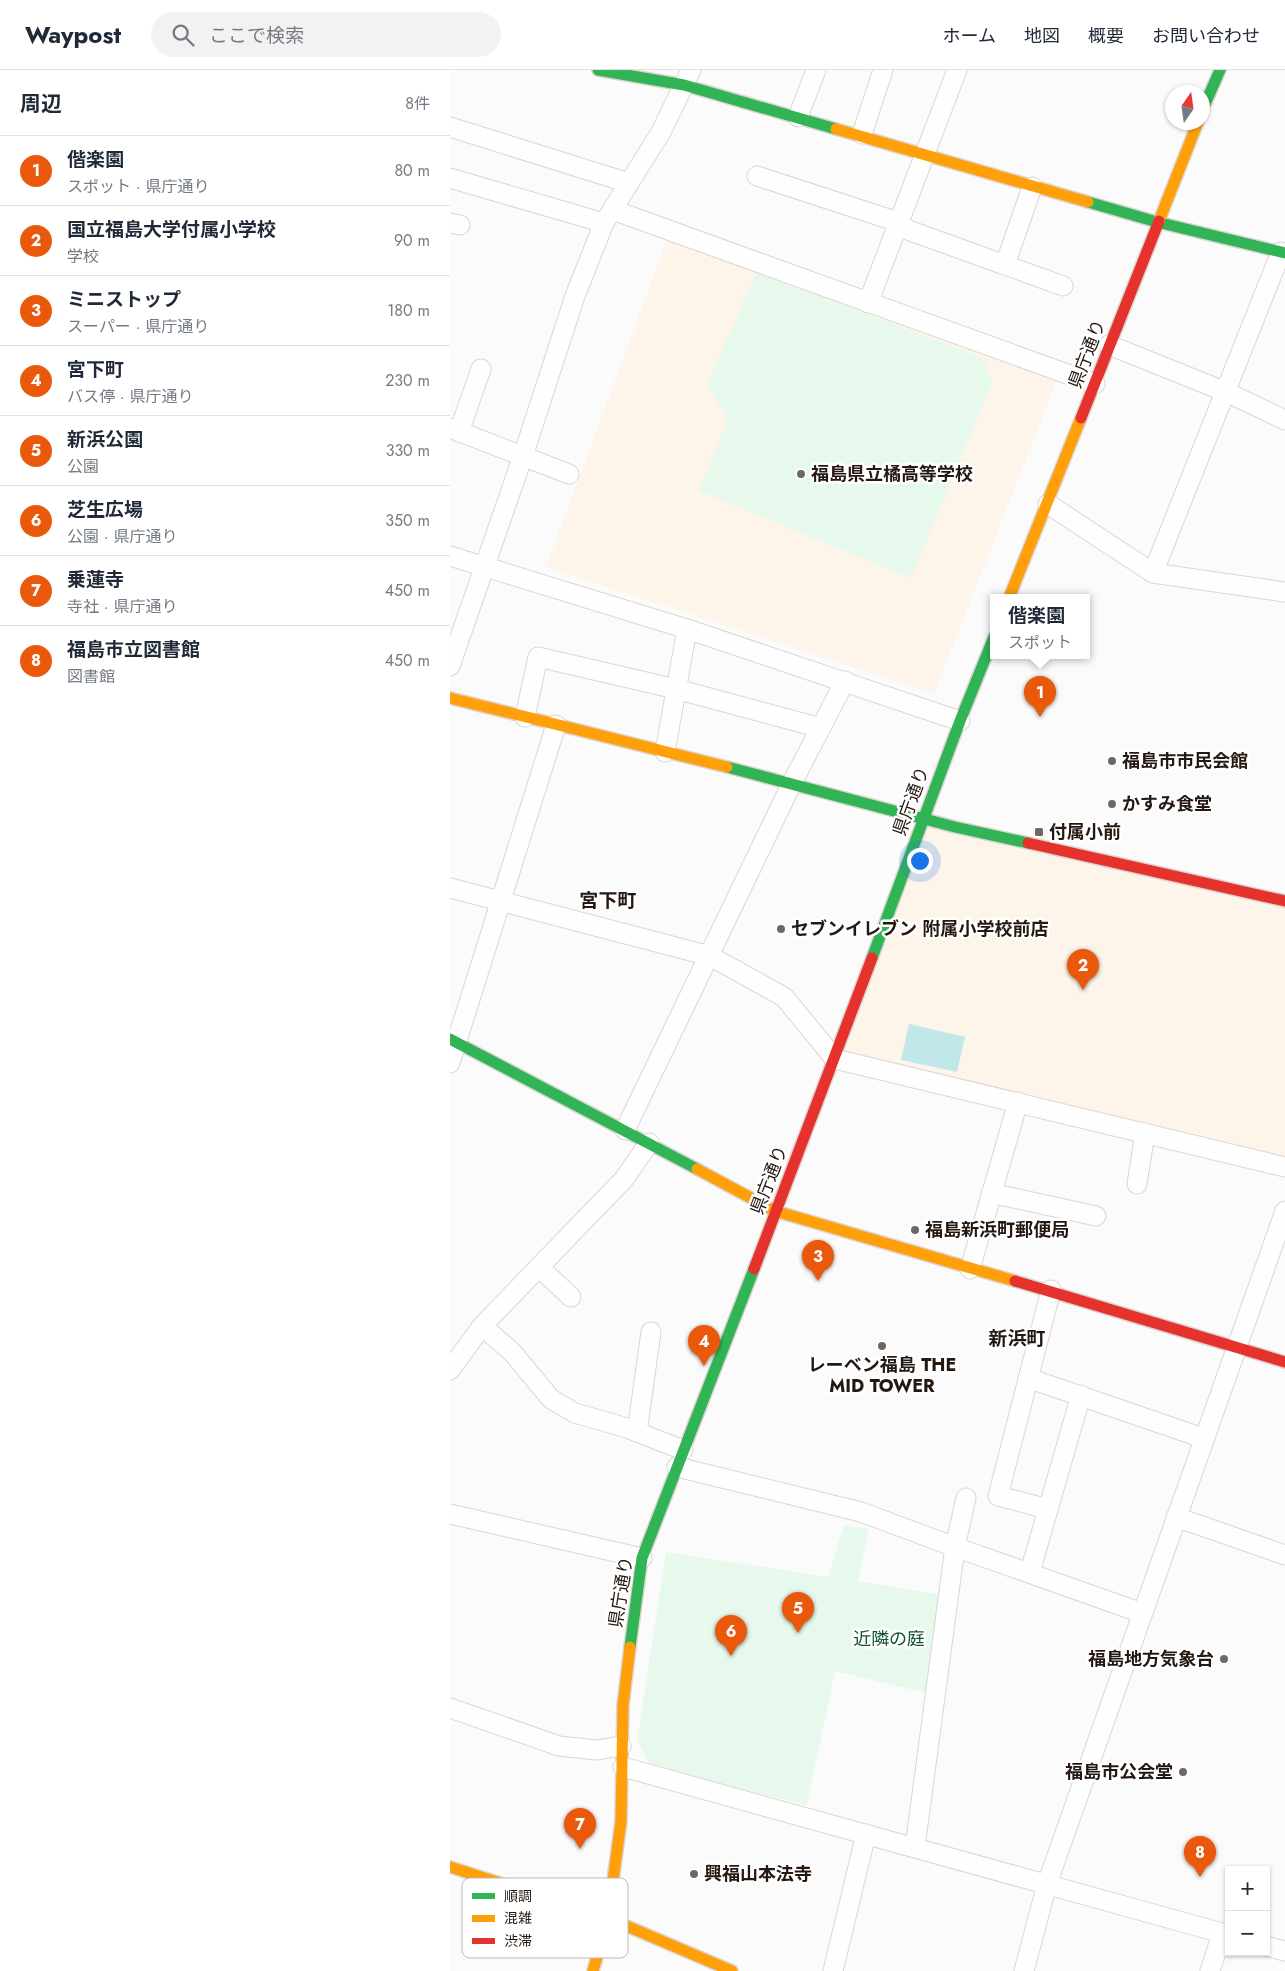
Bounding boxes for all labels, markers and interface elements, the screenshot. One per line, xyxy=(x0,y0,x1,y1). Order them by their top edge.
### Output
search box xyxy=(151,12,501,57)
text: Waypost xyxy=(25,17,121,52)
icon: search xyxy=(169,21,197,49)
text: ここで検索 xyxy=(209,22,304,49)
text: ホーム xyxy=(943,23,996,49)
text: 地図 xyxy=(1024,23,1060,49)
text: 概要 xyxy=(1088,23,1124,49)
text: お問い合わせ xyxy=(1152,23,1260,49)
north arrow xyxy=(1165,85,1210,130)
text: 周辺 xyxy=(20,89,62,119)
text: 8件 xyxy=(405,92,430,115)
text: 偕楽園 xyxy=(67,146,124,173)
text: 1 xyxy=(32,159,40,182)
text: 80 m xyxy=(394,159,430,182)
text: スポット · 県庁通り xyxy=(67,175,209,198)
text: 国立福島大学付属小学校 xyxy=(67,216,276,243)
text: 2 xyxy=(31,229,41,252)
text: 90 m xyxy=(394,229,430,252)
text: 学校 xyxy=(67,245,99,268)
text: ミニストップ xyxy=(67,286,181,313)
text: 3 xyxy=(31,299,41,322)
text: 180 m xyxy=(387,299,430,322)
text: スーパー · 県庁通り xyxy=(67,315,209,338)
street label: 県庁通り xyxy=(1062,316,1112,392)
text: 宮下町 xyxy=(67,356,124,383)
text: 4 xyxy=(30,369,42,392)
text: 230 m xyxy=(385,369,430,392)
text: バス停 · 県庁通り xyxy=(67,385,193,408)
text: 新浜公園 xyxy=(67,426,143,453)
text: 5 xyxy=(31,439,41,462)
text: 330 m xyxy=(386,439,430,462)
text: 公園 xyxy=(67,455,99,478)
place label: 福島県立橘高等学校 xyxy=(811,461,973,487)
marker: 福島県立橘高等学校 xyxy=(795,468,807,480)
text: 芝生広場 xyxy=(67,496,143,523)
text: 6 xyxy=(31,509,41,532)
text: 350 m xyxy=(385,509,430,532)
text: 公園 · 県庁通り xyxy=(67,525,177,548)
text: 乗蓮寺 xyxy=(67,566,124,593)
text: 7 xyxy=(31,579,41,602)
text: 450 m xyxy=(385,579,430,602)
popup xyxy=(990,594,1090,659)
text: 寺社 · 県庁通り xyxy=(67,595,177,618)
text: 偕楽園 xyxy=(1008,602,1065,629)
text: スポット xyxy=(1008,631,1072,654)
text: 福島市立図書館 xyxy=(67,636,200,663)
text: 8 xyxy=(31,649,41,672)
text: 450 m xyxy=(385,649,430,672)
text: 図書館 xyxy=(67,665,115,688)
pin: 1 xyxy=(1024,676,1056,717)
place label: 福島市市民会館 xyxy=(1122,748,1248,774)
marker: 福島市市民会館 xyxy=(1106,755,1118,767)
street label: 県庁通り xyxy=(886,763,936,839)
place label: かすみ食堂 xyxy=(1122,791,1212,817)
marker: かすみ食堂 xyxy=(1106,798,1118,810)
place label: 付属小前 xyxy=(1049,819,1121,845)
marker: 付属小前 xyxy=(1033,826,1045,838)
your location xyxy=(907,848,933,874)
district label: 宮下町 xyxy=(579,887,637,914)
place label: セブンイレブン 附属小学校前店 xyxy=(791,916,1048,942)
marker: セブンイレブン 附属小学校前店 xyxy=(775,923,787,935)
pin: 2 xyxy=(1067,949,1099,990)
street label: 県庁通り xyxy=(744,1142,794,1218)
place label: 福島新浜町郵便局 xyxy=(925,1217,1069,1243)
marker: 福島新浜町郵便局 xyxy=(909,1224,921,1236)
pin: 3 xyxy=(802,1240,834,1281)
pin: 4 xyxy=(688,1325,720,1366)
district label: 新浜町 xyxy=(988,1325,1046,1352)
marker: レーベン福島 THE MID TOWER xyxy=(876,1340,888,1352)
place label: レーベン福島 THE MID TOWER xyxy=(808,1352,956,1399)
street label: 県庁通り xyxy=(603,1554,639,1630)
pin: 5 xyxy=(782,1592,814,1633)
pin: 6 xyxy=(715,1615,747,1656)
park label: 近隣の庭 xyxy=(853,1626,925,1652)
place label: 福島地方気象台 xyxy=(1088,1646,1214,1672)
marker: 福島地方気象台 xyxy=(1218,1653,1230,1665)
place label: 福島市公会堂 xyxy=(1065,1759,1173,1785)
marker: 福島市公会堂 xyxy=(1177,1766,1189,1778)
pin: 7 xyxy=(564,1808,596,1849)
pin: 8 xyxy=(1184,1836,1216,1877)
place label: 興福山本法寺 xyxy=(704,1861,812,1887)
map controls xyxy=(1225,1866,1270,1956)
button: + xyxy=(1225,1866,1270,1911)
marker: 興福山本法寺 xyxy=(688,1868,700,1880)
legend xyxy=(462,1878,628,1958)
text: 順調 xyxy=(504,1886,532,1906)
text: 混雑 xyxy=(504,1908,532,1928)
button: − xyxy=(1225,1911,1270,1956)
text: 渋滞 xyxy=(504,1931,532,1951)

